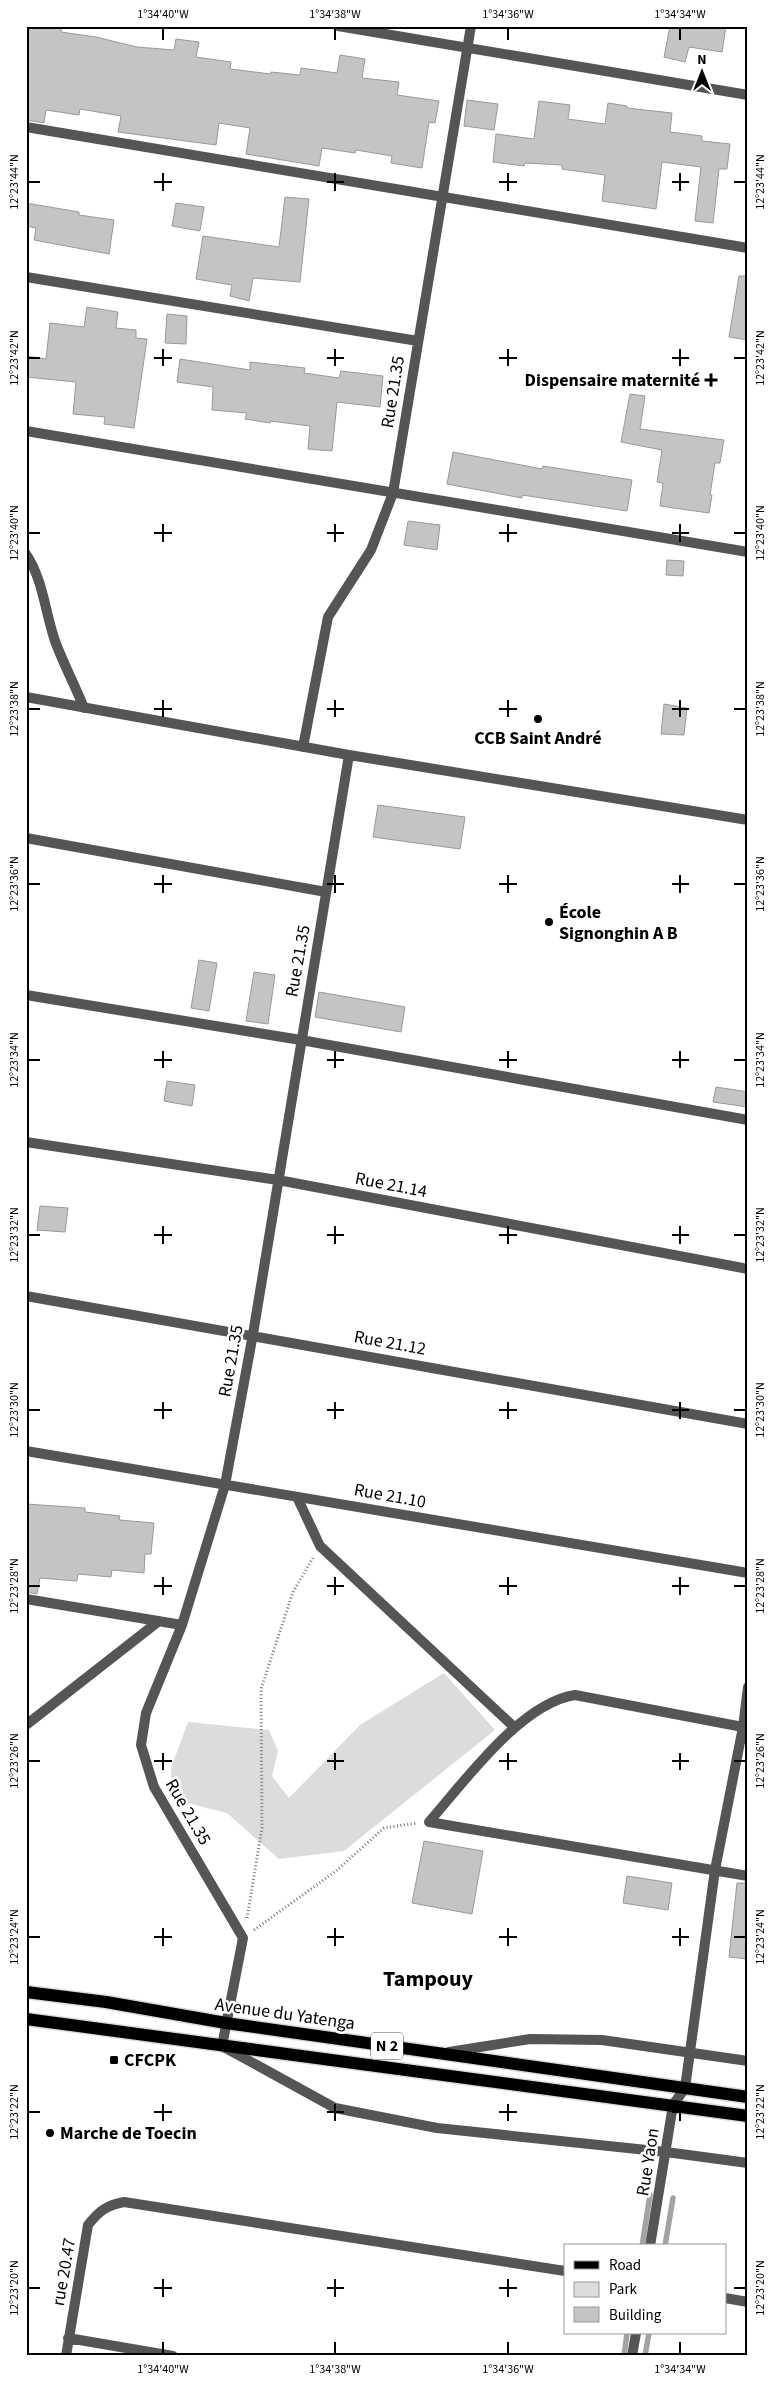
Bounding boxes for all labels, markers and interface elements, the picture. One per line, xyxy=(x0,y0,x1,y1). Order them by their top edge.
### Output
text: 1°34'40"W xyxy=(137,6,189,23)
text: 1°34'38"W xyxy=(309,6,361,23)
text: 1°34'36"W xyxy=(482,6,534,23)
text: 1°34'34"W xyxy=(654,6,706,23)
north arrow xyxy=(676,48,726,98)
text: N xyxy=(697,50,707,70)
text: 12°23'44"N xyxy=(6,154,23,210)
text: 12°23'44"N xyxy=(752,154,769,210)
text: 12°23'42"N xyxy=(6,330,23,386)
text: 12°23'42"N xyxy=(752,330,769,386)
street label: Rue 21.35 xyxy=(375,354,411,430)
place label: Dispensaire maternité xyxy=(525,368,700,393)
marker: Dispensaire maternité xyxy=(704,373,718,387)
text: 12°23'40"N xyxy=(6,505,23,561)
text: 12°23'40"N xyxy=(752,505,769,561)
text: 12°23'38"N xyxy=(6,681,23,737)
text: 12°23'38"N xyxy=(752,681,769,737)
marker: CCB Saint André xyxy=(532,713,544,725)
place label: CCB Saint André xyxy=(474,726,602,751)
text: 12°23'36"N xyxy=(6,856,23,912)
text: 12°23'36"N xyxy=(752,856,769,912)
place label: École Signonghin A B xyxy=(559,900,678,946)
marker: École Signonghin A B xyxy=(543,916,555,928)
street label: Rue 21.35 xyxy=(279,923,317,999)
text: 12°23'34"N xyxy=(6,1032,23,1088)
text: 12°23'34"N xyxy=(752,1032,769,1088)
street label: Rue 21.14 xyxy=(353,1166,429,1204)
text: 12°23'32"N xyxy=(6,1207,23,1263)
text: 12°23'32"N xyxy=(752,1207,769,1263)
street label: Rue 21.35 xyxy=(212,1323,250,1399)
street label: Rue 21.12 xyxy=(352,1324,428,1362)
text: 12°23'30"N xyxy=(6,1382,23,1438)
text: 12°23'30"N xyxy=(752,1382,769,1438)
street label: Rue 21.10 xyxy=(352,1477,428,1515)
text: 12°23'28"N xyxy=(6,1558,23,1614)
text: 12°23'28"N xyxy=(752,1558,769,1614)
text: 12°23'26"N xyxy=(6,1733,23,1789)
text: 12°23'26"N xyxy=(752,1733,769,1789)
street label: Rue 21.35 xyxy=(159,1774,217,1850)
text: 12°23'24"N xyxy=(6,1909,23,1965)
text: 12°23'24"N xyxy=(752,1909,769,1965)
district label: Tampouy xyxy=(383,1963,474,1995)
street label: Avenue du Yatenga xyxy=(213,1992,357,2036)
road number: N 2 xyxy=(371,2032,403,2060)
place label: CFCPK xyxy=(124,2048,177,2073)
marker: CFCPK xyxy=(108,2054,120,2066)
text: 12°23'22"N xyxy=(6,2084,23,2140)
text: 12°23'22"N xyxy=(752,2084,769,2140)
place label: Marche de Toecin xyxy=(60,2121,197,2146)
street label: Rue Yaon xyxy=(630,2126,666,2198)
marker: Marche de Toecin xyxy=(44,2127,56,2139)
street label: rue 20.47 xyxy=(46,2236,82,2308)
legend xyxy=(564,2244,726,2334)
text: Road xyxy=(609,2255,641,2276)
text: 12°23'20"N xyxy=(6,2260,23,2316)
text: 12°23'20"N xyxy=(752,2260,769,2316)
text: Park xyxy=(609,2279,638,2300)
text: Building xyxy=(609,2305,662,2326)
text: 1°34'40"W xyxy=(137,2361,189,2378)
text: 1°34'38"W xyxy=(309,2361,361,2378)
text: 1°34'36"W xyxy=(482,2361,534,2378)
text: 1°34'34"W xyxy=(654,2361,706,2378)

